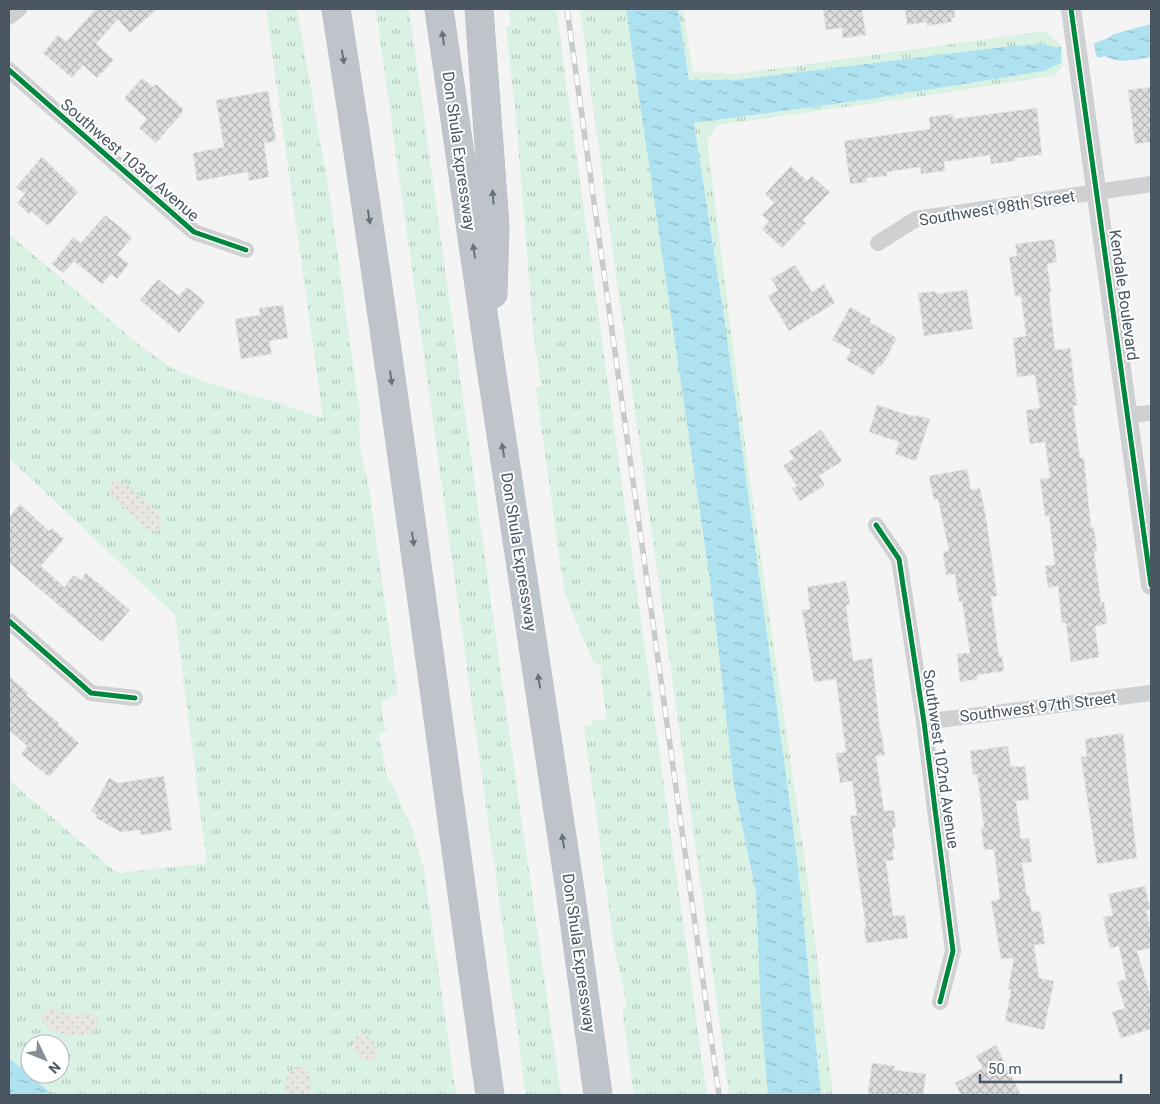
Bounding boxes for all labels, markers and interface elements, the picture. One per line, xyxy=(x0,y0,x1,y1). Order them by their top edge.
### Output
one-way arrow xyxy=(439,30,447,46)
one-way arrow xyxy=(340,49,348,65)
street label: Don Shula Expressway xyxy=(438,70,480,232)
street label: Southwest 103rd Avenue xyxy=(57,95,203,225)
street label: Southwest 98th Street xyxy=(918,186,1076,230)
one-way arrow xyxy=(488,189,496,205)
one-way arrow xyxy=(365,210,373,226)
street label: Kendale Boulevard xyxy=(1105,228,1143,362)
one-way arrow xyxy=(469,243,477,259)
one-way arrow xyxy=(387,371,395,387)
one-way arrow xyxy=(499,442,507,458)
street label: Don Shula Expressway xyxy=(497,471,541,633)
one-way arrow xyxy=(409,532,417,548)
street label: Southwest 102nd Avenue xyxy=(919,668,963,850)
one-way arrow xyxy=(534,672,542,688)
street label: Southwest 97th Street xyxy=(959,688,1117,726)
one-way arrow xyxy=(559,833,567,849)
street label: Don Shula Expressway xyxy=(558,872,600,1034)
north arrow xyxy=(20,1034,70,1084)
scale bar xyxy=(980,1052,1121,1084)
text: N xyxy=(45,1059,64,1077)
text: 50 m xyxy=(988,1060,1022,1078)

